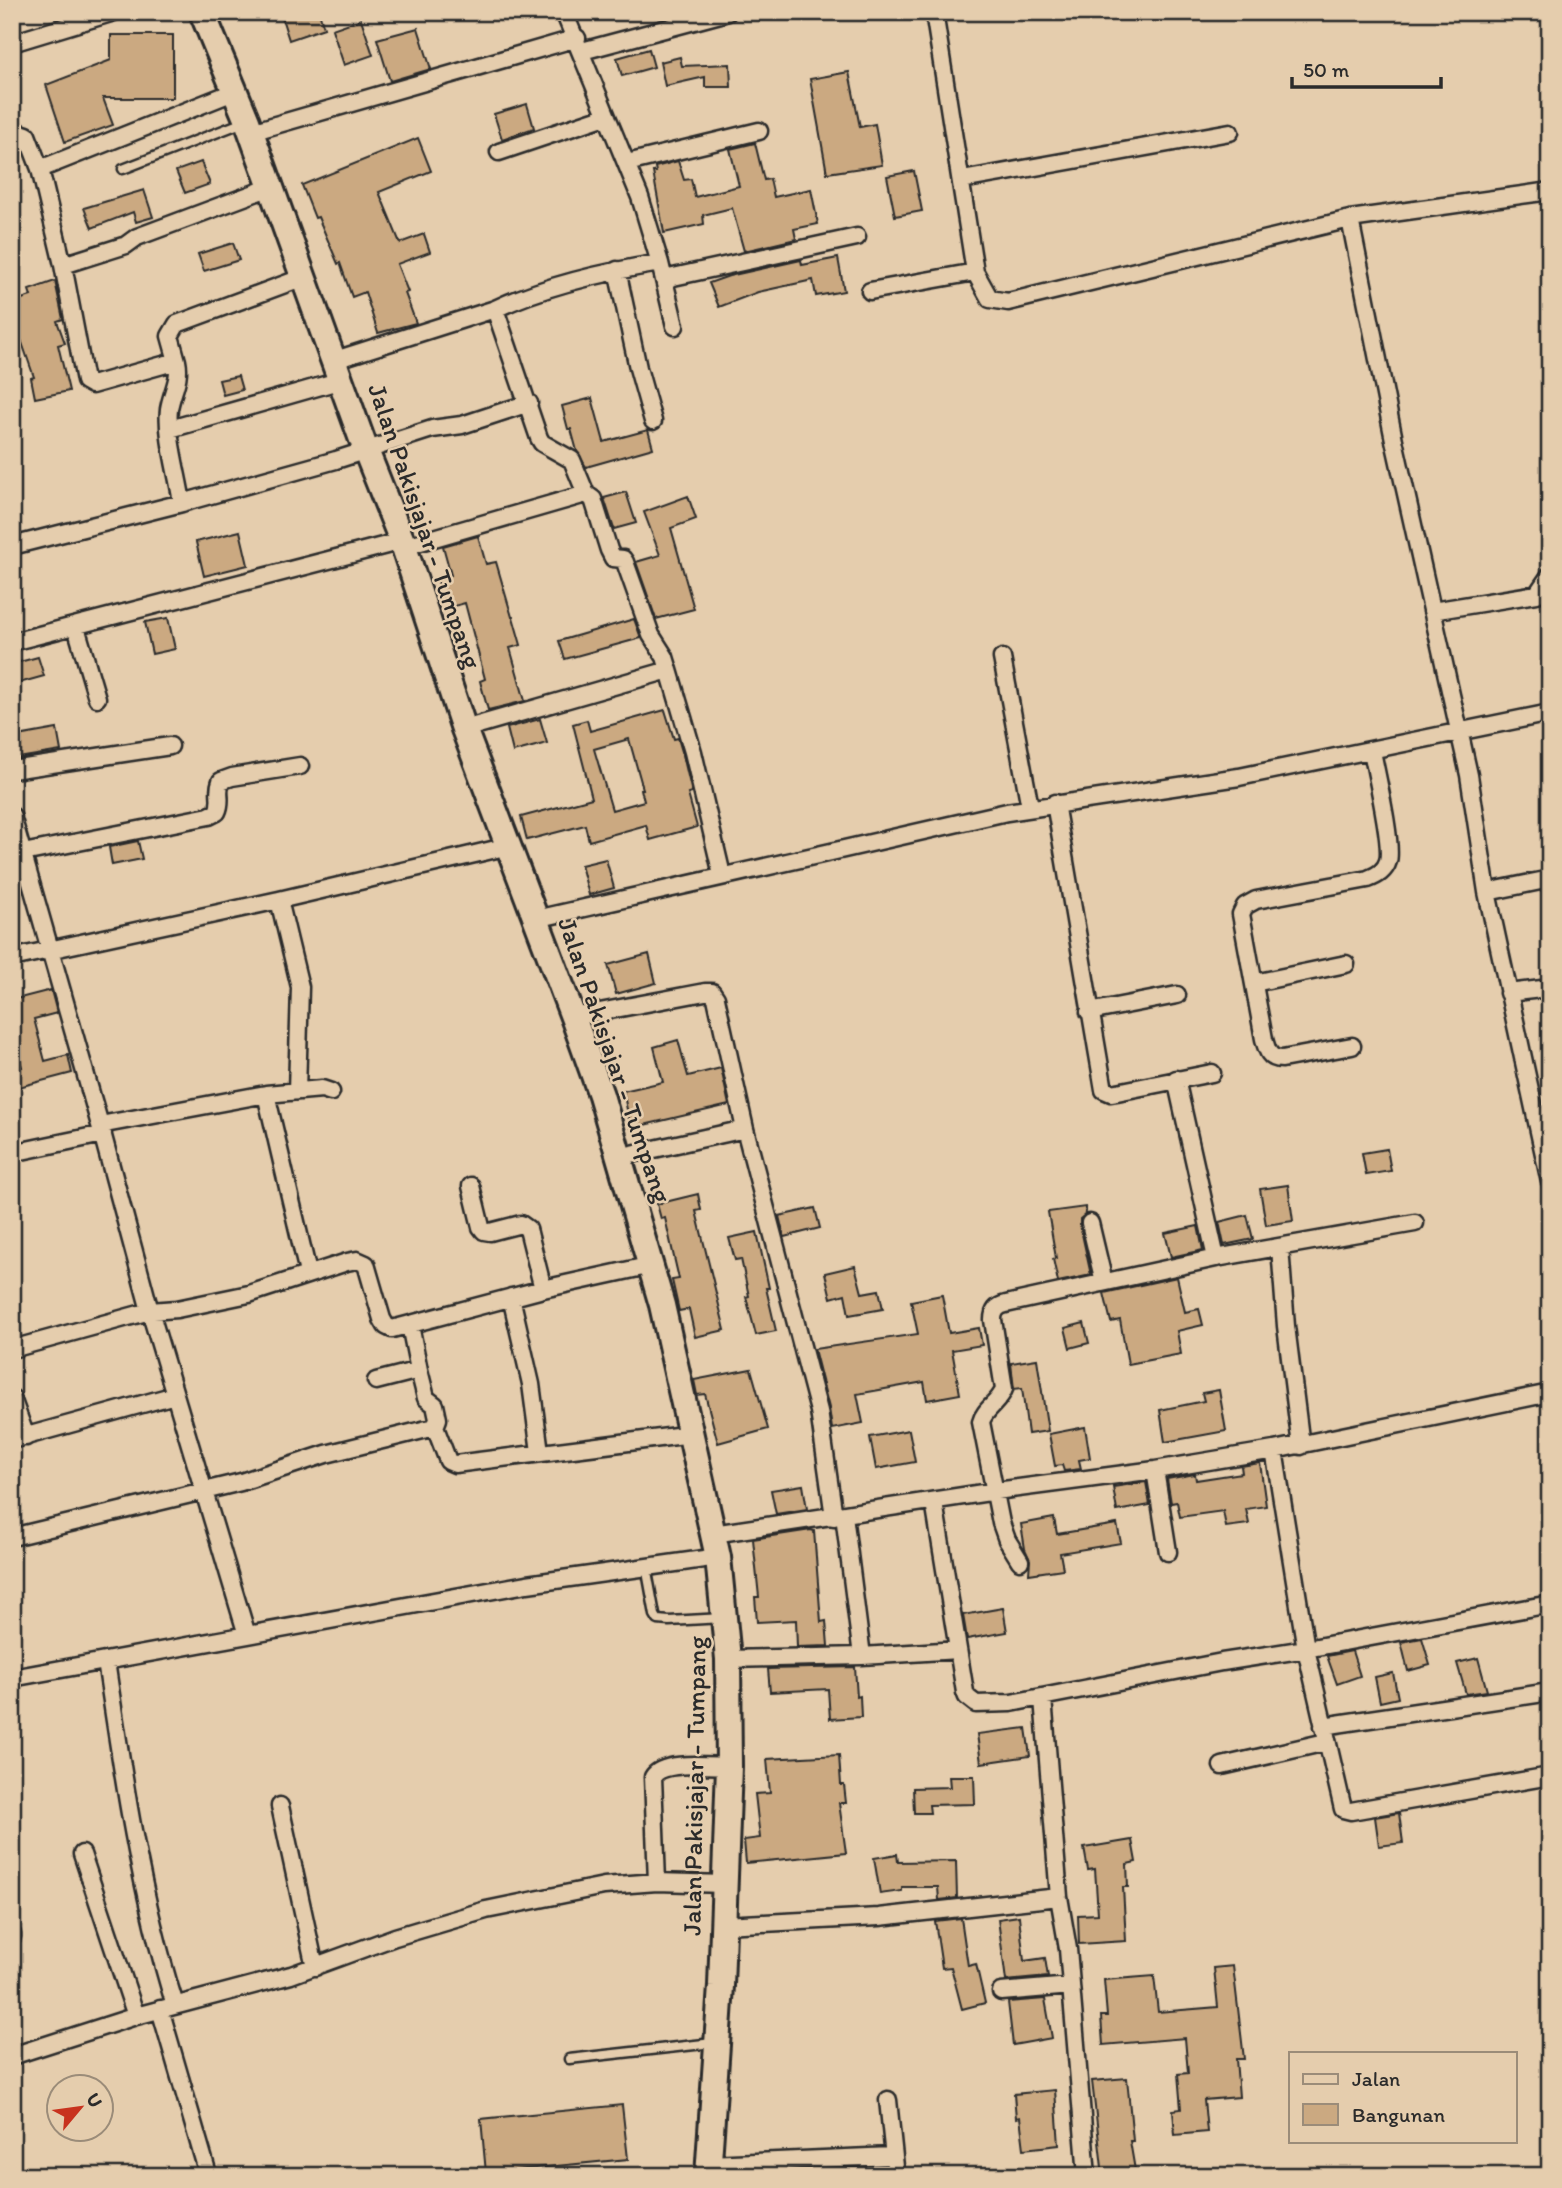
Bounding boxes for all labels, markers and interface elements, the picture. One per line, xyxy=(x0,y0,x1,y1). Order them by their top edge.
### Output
scale bar xyxy=(1292,46,1441,90)
text: 50 m xyxy=(1303,57,1350,82)
street label: Jalan Pakisjajar - Tumpang xyxy=(361,379,489,674)
street label: Jalan Pakisjajar - Tumpang xyxy=(551,913,679,1208)
street label: Jalan Pakisjajar - Tumpang xyxy=(675,1635,713,1936)
legend xyxy=(1289,2052,1516,2142)
text: Jalan xyxy=(1352,2066,1400,2091)
north arrow xyxy=(46,2072,116,2142)
text: U xyxy=(81,2089,108,2111)
text: Bangunan xyxy=(1352,2102,1445,2127)

